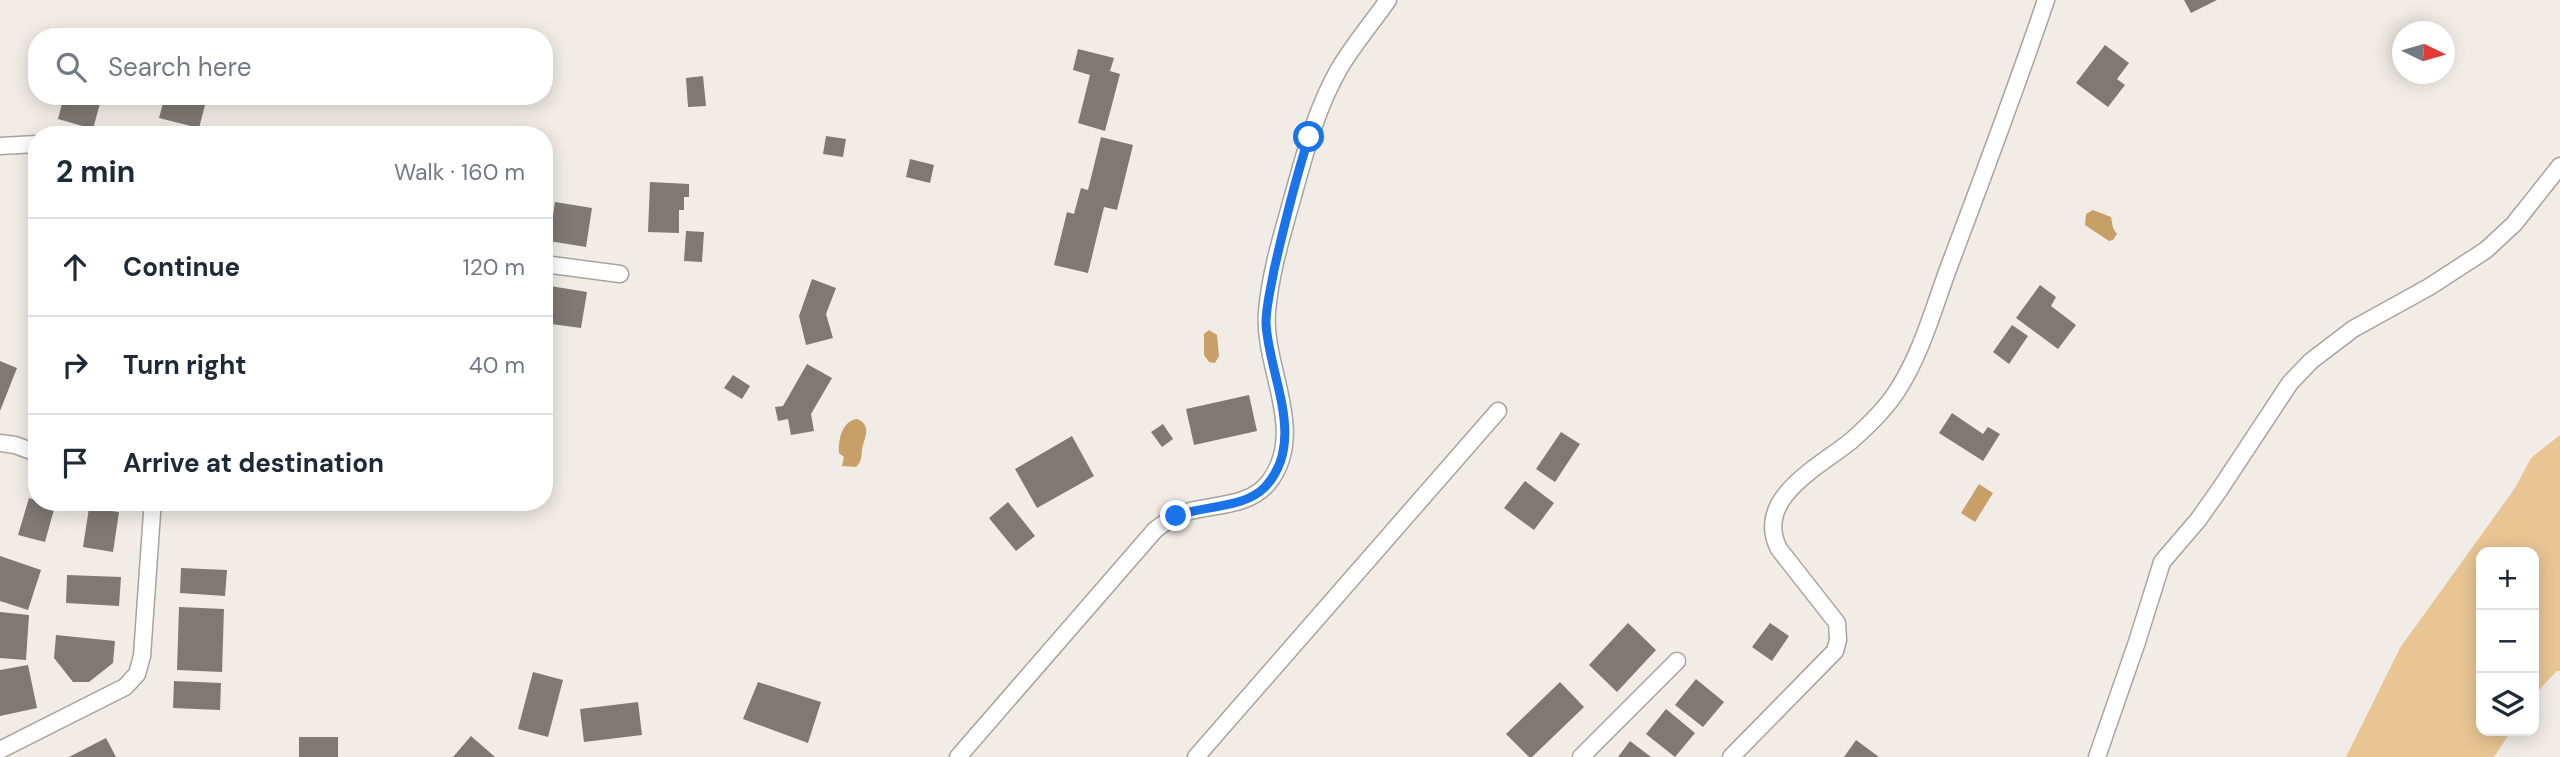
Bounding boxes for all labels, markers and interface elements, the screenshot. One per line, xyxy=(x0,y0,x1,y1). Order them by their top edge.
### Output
north arrow xyxy=(2392,21,2455,84)
search box xyxy=(28,28,553,105)
icon: search xyxy=(52,48,90,86)
text: Search here xyxy=(108,50,251,84)
route start xyxy=(1293,121,1324,152)
text: 2 min xyxy=(56,152,135,191)
text: Walk · 160 m xyxy=(394,157,525,187)
icon: ahead xyxy=(56,248,94,286)
text: Continue xyxy=(123,250,240,284)
text: 120 m xyxy=(462,252,525,282)
icon: right xyxy=(56,346,94,384)
text: Turn right xyxy=(123,348,247,382)
text: 40 m xyxy=(469,350,525,380)
icon: arrive xyxy=(56,444,94,482)
text: Arrive at destination xyxy=(123,446,384,480)
route end xyxy=(1160,500,1191,531)
map controls xyxy=(2476,547,2539,736)
button: + xyxy=(2476,547,2539,610)
button: − xyxy=(2476,610,2539,673)
button: layers xyxy=(2476,673,2539,736)

